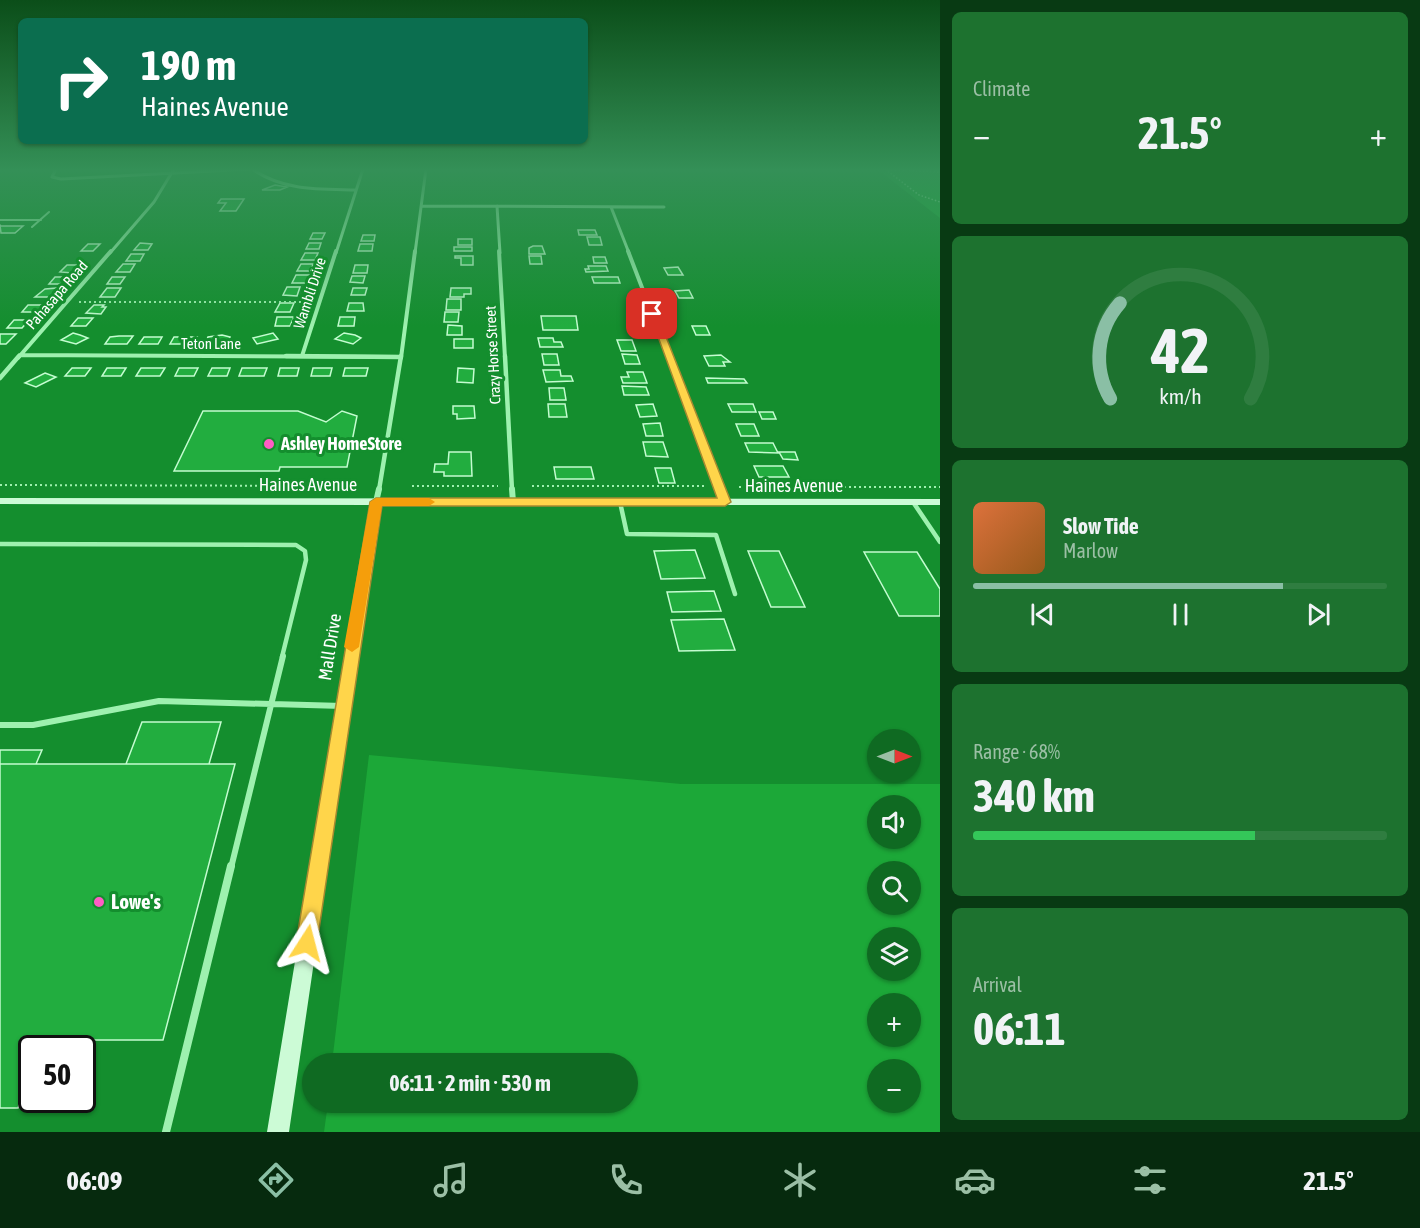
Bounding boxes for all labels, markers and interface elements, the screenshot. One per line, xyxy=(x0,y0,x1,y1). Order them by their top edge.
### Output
text: 190 m xyxy=(141,41,236,89)
icon: right xyxy=(42,42,120,120)
text: Climate xyxy=(973,77,1030,100)
text: Haines Avenue xyxy=(141,91,289,122)
text: 21.5° xyxy=(1138,107,1222,159)
text: − xyxy=(973,115,990,153)
text: + xyxy=(1370,115,1387,153)
street label: Wambli Drive xyxy=(290,255,329,331)
street label: Pahasapa Road xyxy=(22,257,91,332)
pin xyxy=(626,288,677,339)
icon: arrive xyxy=(635,297,668,330)
street label: Crazy Horse Street xyxy=(481,305,504,405)
text: 42 xyxy=(1150,315,1209,386)
street label: Teton Lane xyxy=(181,335,241,352)
text: km/h xyxy=(1159,384,1201,409)
place label: Ashley HomeStore xyxy=(280,433,402,454)
marker: Ashley HomeStore xyxy=(262,437,276,451)
street label: Haines Avenue xyxy=(259,474,357,495)
street label: Haines Avenue xyxy=(745,475,843,496)
text: Slow Tide xyxy=(1063,513,1139,539)
text: Marlow xyxy=(1063,539,1118,562)
icon: previous xyxy=(1026,598,1059,631)
icon: pause xyxy=(1164,598,1197,631)
icon: next xyxy=(1302,598,1335,631)
street label: Mall Drive xyxy=(314,612,345,682)
north arrow xyxy=(867,729,921,783)
map controls xyxy=(867,729,921,1113)
text: Range · 68% xyxy=(973,740,1060,763)
text: 340 km xyxy=(973,770,1095,822)
button: sound xyxy=(867,795,921,849)
button: search xyxy=(867,861,921,915)
place label: Lowe's xyxy=(111,889,161,913)
marker: Lowe's xyxy=(92,895,106,909)
position arrow xyxy=(275,911,339,975)
button: layers xyxy=(867,927,921,981)
text: Arrival xyxy=(973,973,1022,996)
button: + xyxy=(867,993,921,1047)
text: 06:11 xyxy=(973,1003,1066,1055)
speed limit sign: 50 xyxy=(18,1035,96,1113)
button: − xyxy=(867,1059,921,1113)
text: 06:11 · 2 min · 530 m xyxy=(389,1070,551,1096)
icon: directions xyxy=(255,1159,297,1201)
icon: music xyxy=(430,1159,472,1201)
icon: phone xyxy=(605,1159,647,1201)
icon: climate xyxy=(779,1159,821,1201)
icon: car xyxy=(954,1159,996,1201)
icon: filters xyxy=(1129,1159,1171,1201)
text: 06:09 xyxy=(66,1165,122,1196)
text: 21.5° xyxy=(1303,1165,1354,1196)

